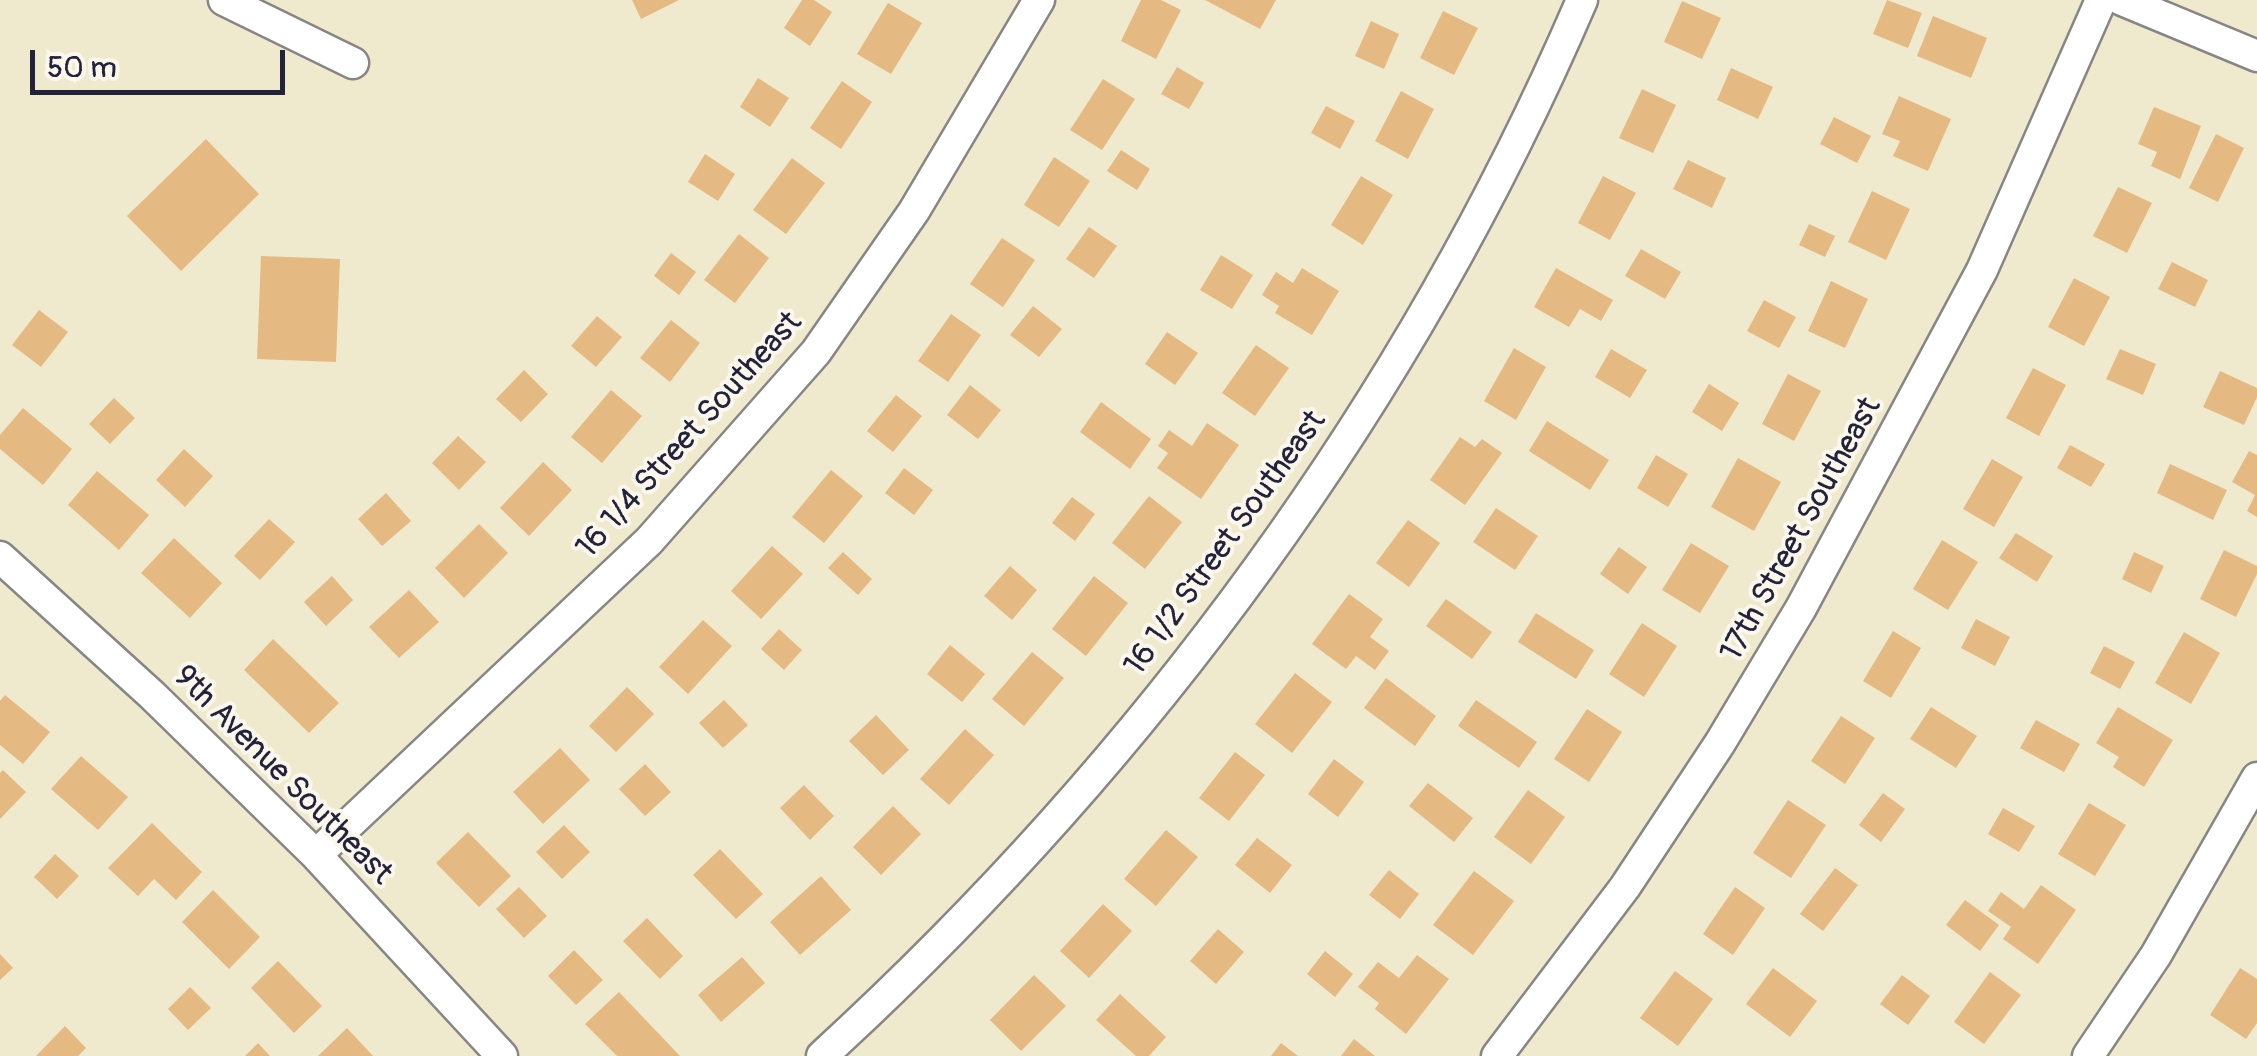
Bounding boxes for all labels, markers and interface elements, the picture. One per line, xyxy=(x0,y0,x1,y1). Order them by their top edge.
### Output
scale bar xyxy=(35,30,290,92)
text: 50 m xyxy=(47,49,117,86)
street label: 16 1/4 Street Southeast xyxy=(569,305,811,567)
street label: 17th Street Southeast xyxy=(1714,391,1890,669)
street label: 16 1/2 Street Southeast xyxy=(1117,404,1335,684)
street label: 9th Avenue Southeast xyxy=(164,658,400,894)

